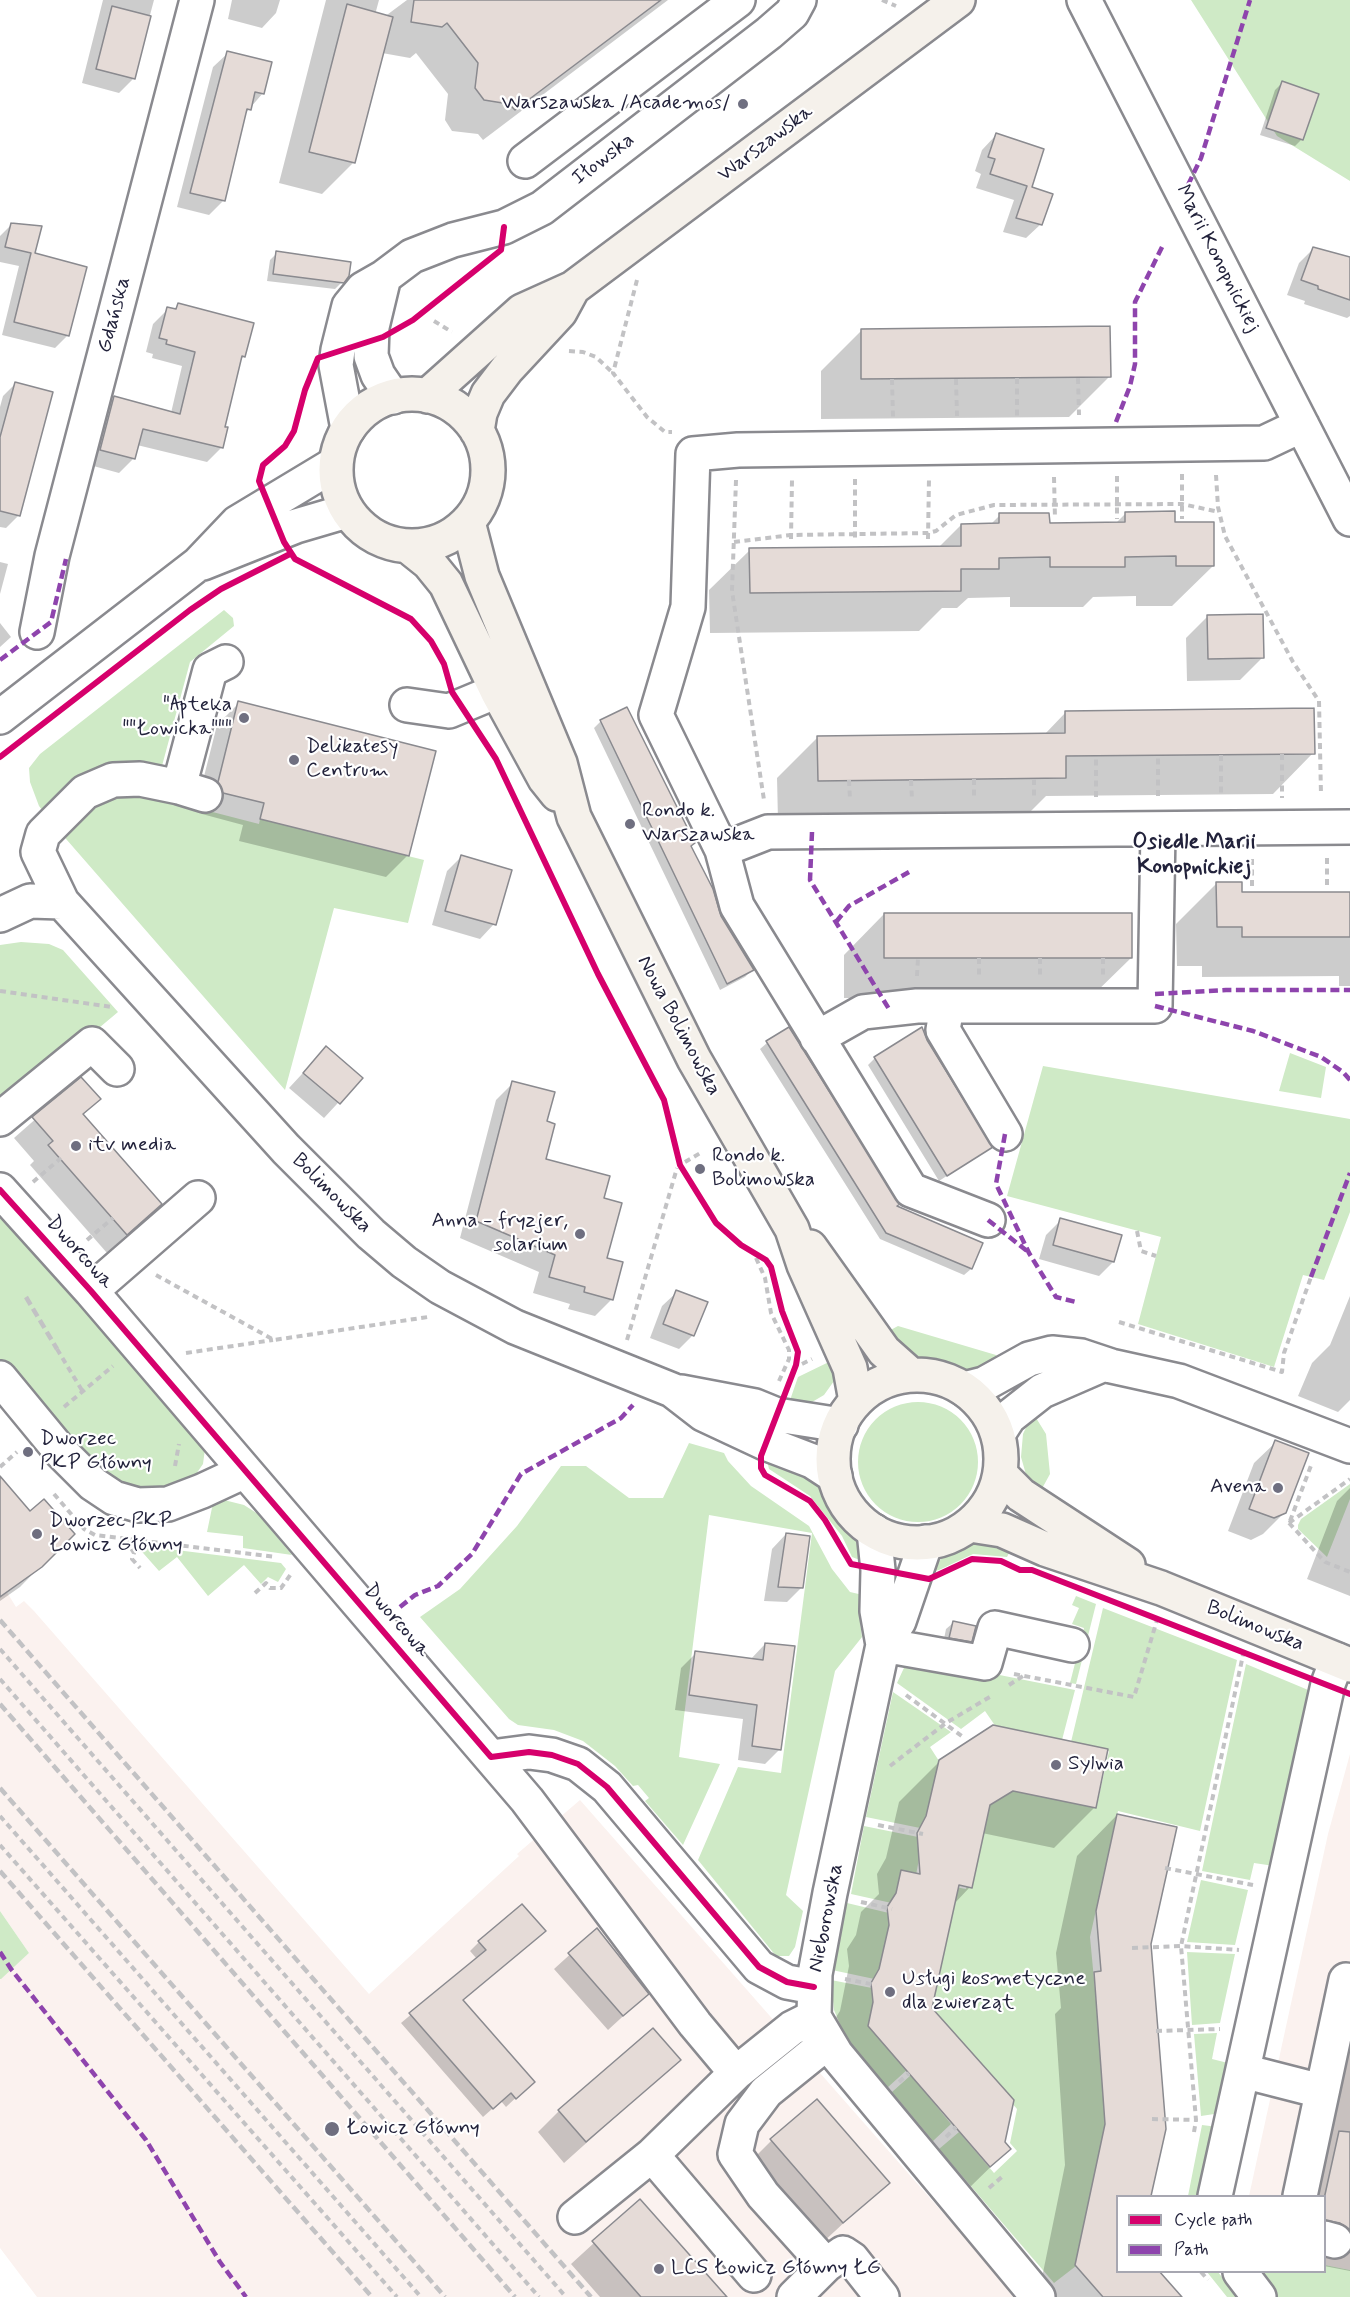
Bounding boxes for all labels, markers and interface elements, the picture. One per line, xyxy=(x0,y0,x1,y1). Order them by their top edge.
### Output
place label: Warszawska /Academos/ xyxy=(502,91,731,117)
marker: Warszawska /Academos/ xyxy=(736,97,750,111)
street label: Warszawska xyxy=(713,100,819,188)
street label: Iłowska xyxy=(568,128,640,192)
street label: Marii Konopnickiej xyxy=(1169,181,1265,337)
street label: Gdańska xyxy=(93,274,137,356)
place label: "Apteka ""Łowicka""" xyxy=(122,693,232,743)
marker: "Apteka ""Łowicka""" xyxy=(237,711,251,725)
place label: Delikatesy Centrum xyxy=(306,735,398,785)
marker: Delikatesy Centrum xyxy=(287,753,301,767)
place label: Rondo k. Warszawska xyxy=(642,799,755,849)
marker: Rondo k. Warszawska xyxy=(623,817,637,831)
district label: Osiedle Marii Konopnickiej xyxy=(1132,830,1256,882)
street label: Nowa Bolimowska xyxy=(630,952,726,1100)
place label: itv media xyxy=(88,1133,176,1159)
marker: itv media xyxy=(69,1139,83,1153)
place label: Rondo k. Bolimowska xyxy=(712,1144,815,1194)
street label: Bolimowska xyxy=(286,1149,376,1239)
marker: Rondo k. Bolimowska xyxy=(693,1162,707,1176)
place label: Anna - fryzjer, solarium xyxy=(432,1209,568,1259)
street label: Dworcowa xyxy=(40,1211,118,1295)
marker: Anna - fryzjer, solarium xyxy=(573,1227,587,1241)
place label: Dworzec PKP Główny xyxy=(40,1427,152,1477)
marker: Dworzec PKP Główny xyxy=(21,1445,35,1459)
place label: Avena xyxy=(1210,1475,1266,1501)
marker: Avena xyxy=(1271,1481,1285,1495)
place label: Dworzec PKP Łowicz Główny xyxy=(49,1509,183,1559)
marker: Dworzec PKP Łowicz Główny xyxy=(30,1527,44,1541)
street label: Dworcowa xyxy=(357,1579,435,1663)
street label: Bolimowska xyxy=(1203,1596,1307,1658)
place label: Sylwia xyxy=(1068,1752,1124,1778)
marker: Sylwia xyxy=(1049,1758,1063,1772)
street label: Nieborowska xyxy=(804,1861,850,1975)
place label: Usługi kosmetyczne dla zwierząt xyxy=(902,1967,1086,2017)
marker: Usługi kosmetyczne dla zwierząt xyxy=(883,1985,897,1999)
place label: Łowicz Główny xyxy=(346,2116,480,2142)
marker: Łowicz Główny xyxy=(323,2120,341,2138)
legend xyxy=(1116,2195,1326,2273)
text: Cycle path xyxy=(1174,2208,1252,2232)
text: Path xyxy=(1174,2238,1209,2262)
place label: LCS Łowicz Główny ŁG xyxy=(671,2256,881,2282)
marker: LCS Łowicz Główny ŁG xyxy=(652,2262,666,2276)

